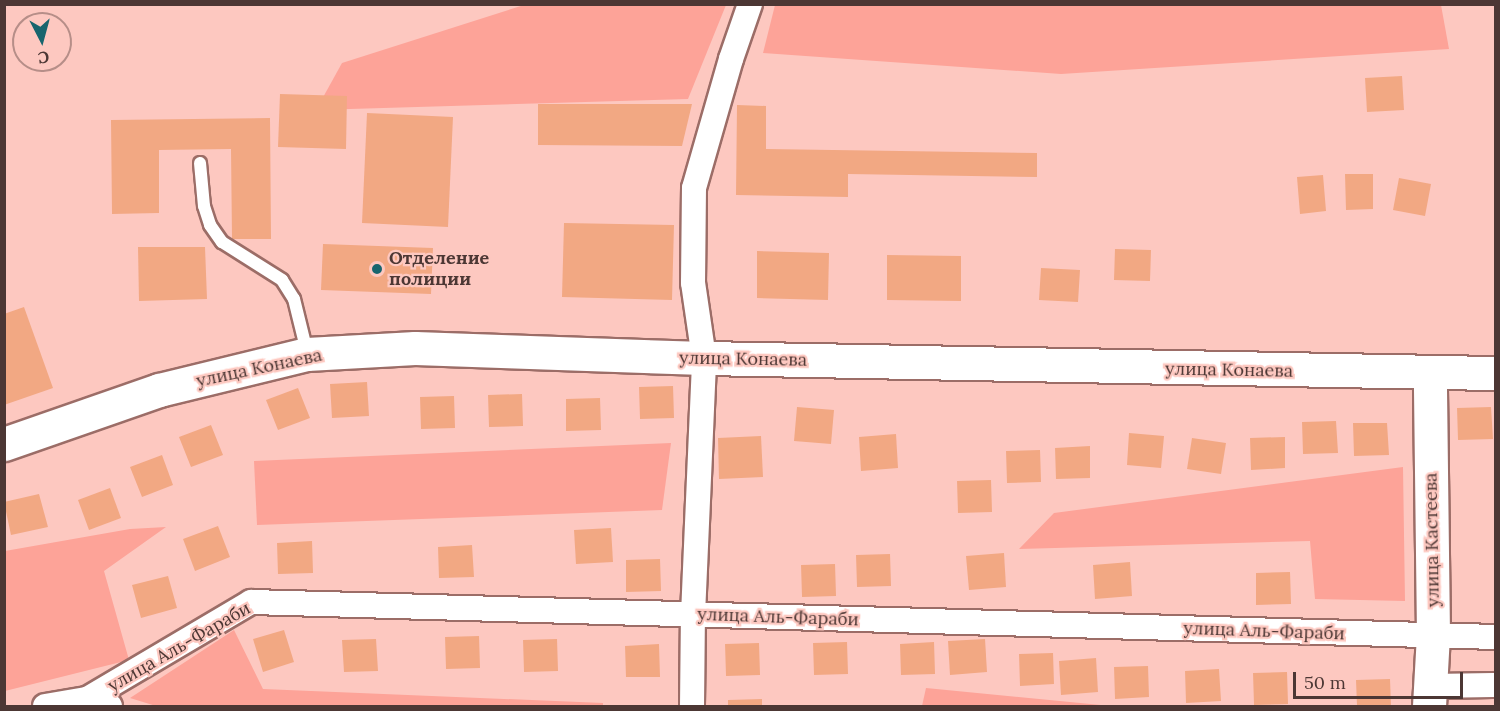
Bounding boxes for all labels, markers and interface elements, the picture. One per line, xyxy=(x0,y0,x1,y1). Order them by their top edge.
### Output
north arrow xyxy=(12,12,72,72)
text: С xyxy=(37,47,50,68)
place label: Отделение полиции xyxy=(389,248,489,290)
marker: Отделение полиции xyxy=(370,262,384,276)
street label: улица Конаева xyxy=(194,344,324,392)
street label: улица Конаева xyxy=(679,347,807,371)
street label: улица Конаева xyxy=(1165,358,1293,382)
street label: улица Кастеева xyxy=(1420,472,1444,608)
street label: улица Аль-Фараби xyxy=(104,597,254,697)
street label: улица Аль-Фараби xyxy=(697,603,859,631)
street label: улица Аль-Фараби xyxy=(1183,617,1345,645)
scale bar xyxy=(1296,660,1466,698)
text: 50 m xyxy=(1304,671,1346,694)

